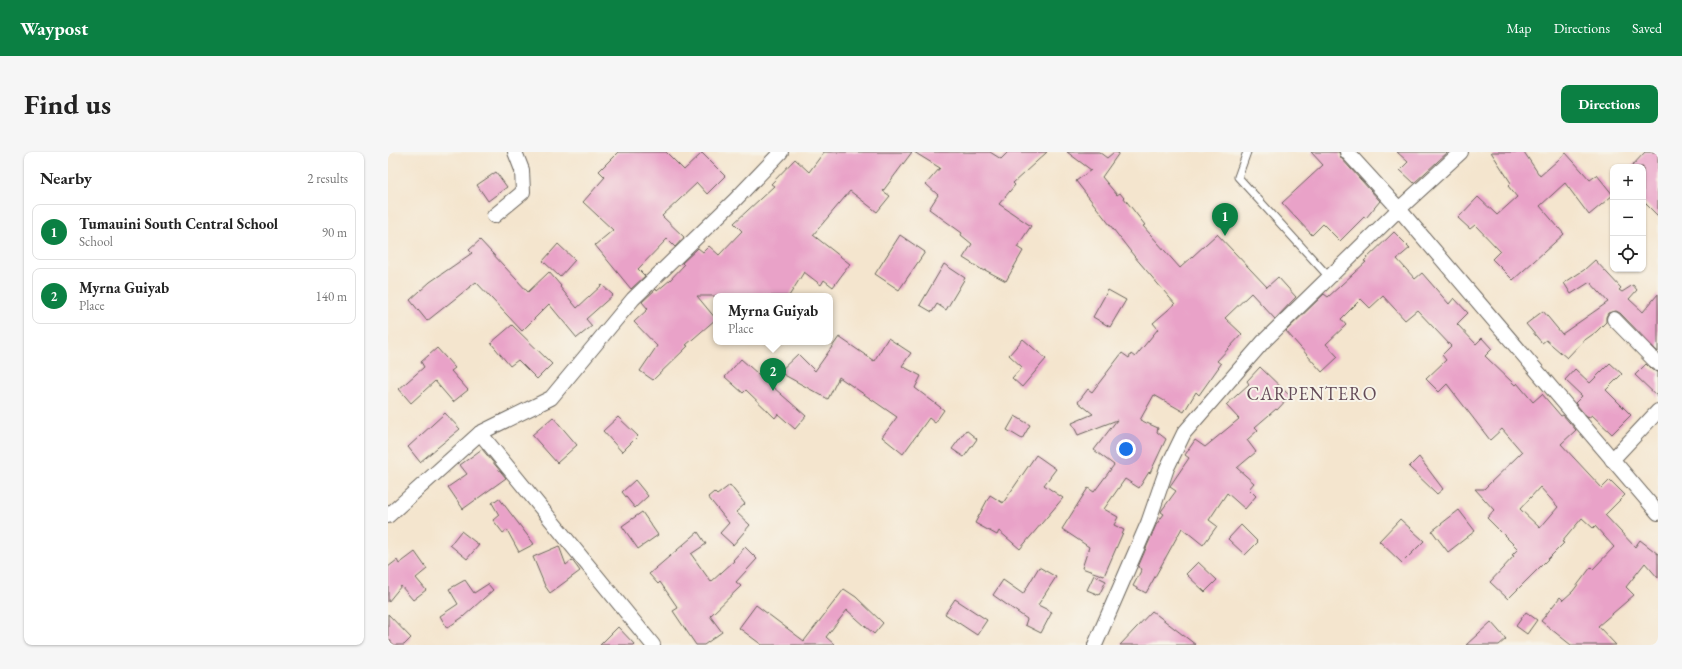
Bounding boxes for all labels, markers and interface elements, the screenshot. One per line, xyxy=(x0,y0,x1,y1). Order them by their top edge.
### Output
text: Waypost xyxy=(20,16,88,41)
text: Map xyxy=(1506,19,1532,37)
text: Directions xyxy=(1554,19,1610,37)
text: Saved xyxy=(1632,19,1662,37)
button: Directions xyxy=(1561,85,1658,123)
text: Find us xyxy=(24,86,111,122)
map controls xyxy=(1610,164,1646,272)
button: + xyxy=(1610,164,1646,200)
text: Nearby xyxy=(40,167,92,189)
text: 2 results xyxy=(307,170,348,187)
button: − xyxy=(1610,200,1646,236)
pin: 1 xyxy=(1212,203,1238,236)
text: Tumauini South Central School xyxy=(79,214,278,233)
text: 1 xyxy=(51,224,57,241)
text: 90 m xyxy=(322,224,347,241)
text: School xyxy=(79,233,113,250)
button: locate xyxy=(1610,236,1646,272)
text: Myrna Guiyab xyxy=(79,278,169,297)
text: 2 xyxy=(51,288,57,305)
text: 140 m xyxy=(316,288,347,305)
popup xyxy=(713,293,833,345)
text: Place xyxy=(79,297,105,314)
text: Myrna Guiyab xyxy=(728,301,818,320)
text: Place xyxy=(728,320,753,337)
pin: 2 xyxy=(760,358,786,391)
district label: CARPENTERO xyxy=(1246,382,1378,405)
your location xyxy=(1116,439,1136,459)

